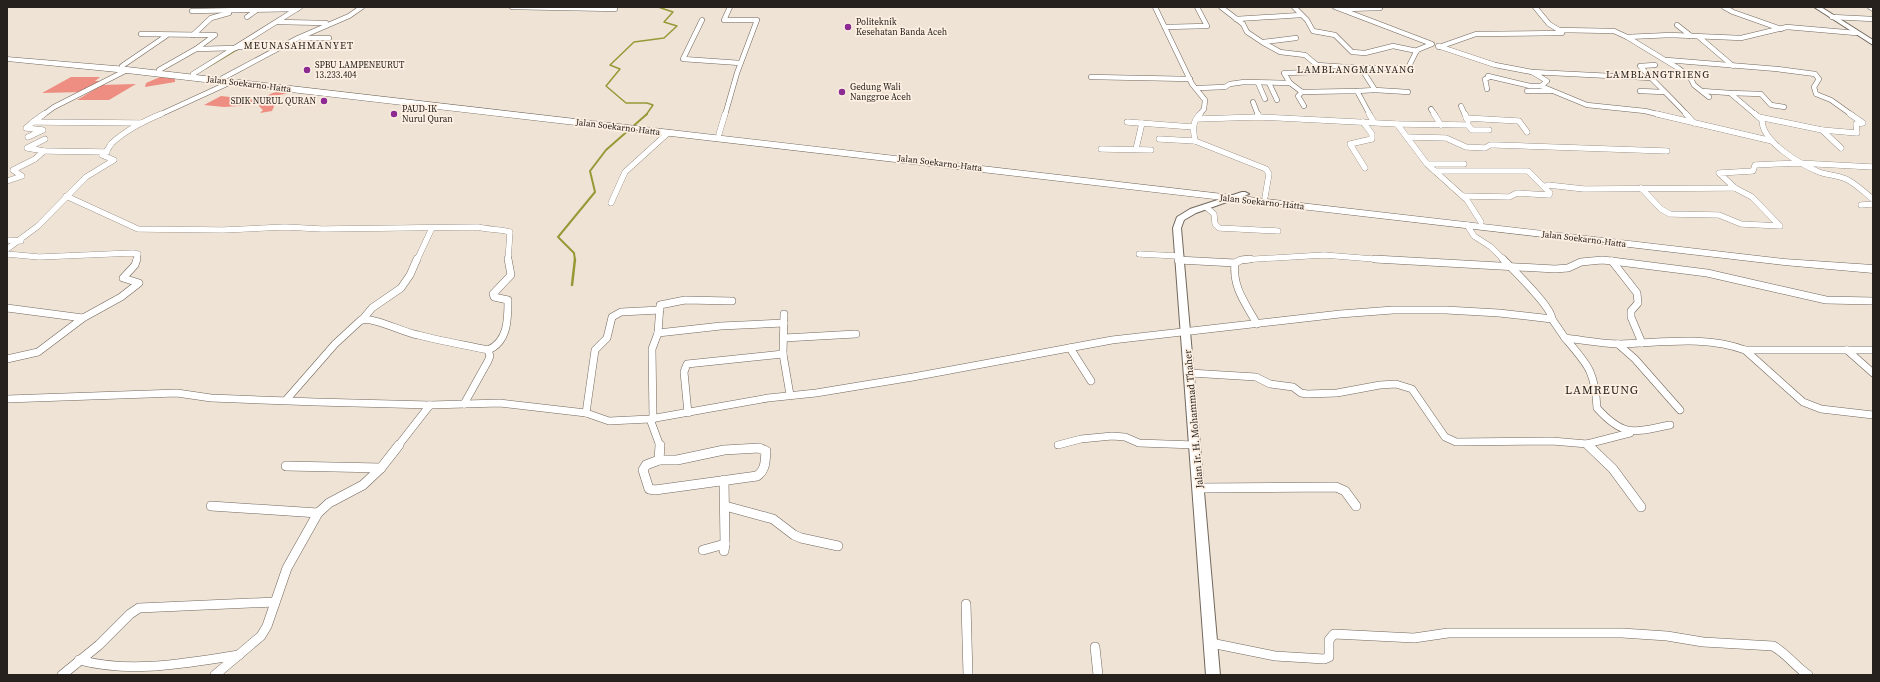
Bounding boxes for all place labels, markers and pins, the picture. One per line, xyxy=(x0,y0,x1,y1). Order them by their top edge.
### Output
place label: Politeknik Kesehatan Banda Aceh xyxy=(856,16,948,38)
marker: Politeknik Kesehatan Banda Aceh xyxy=(843,22,853,32)
place label: SPBU LAMPENEURUT 13.233.404 xyxy=(315,59,405,81)
marker: SPBU LAMPENEURUT 13.233.404 xyxy=(302,65,312,75)
place label: Gedung Wali Nanggroe Aceh xyxy=(850,81,912,103)
marker: Gedung Wali Nanggroe Aceh xyxy=(837,87,847,97)
place label: SDIK NURUL QURAN xyxy=(231,95,316,107)
marker: SDIK NURUL QURAN xyxy=(319,96,329,106)
place label: PAUD-IK Nurul Quran xyxy=(402,103,453,125)
marker: PAUD-IK Nurul Quran xyxy=(389,109,399,119)

